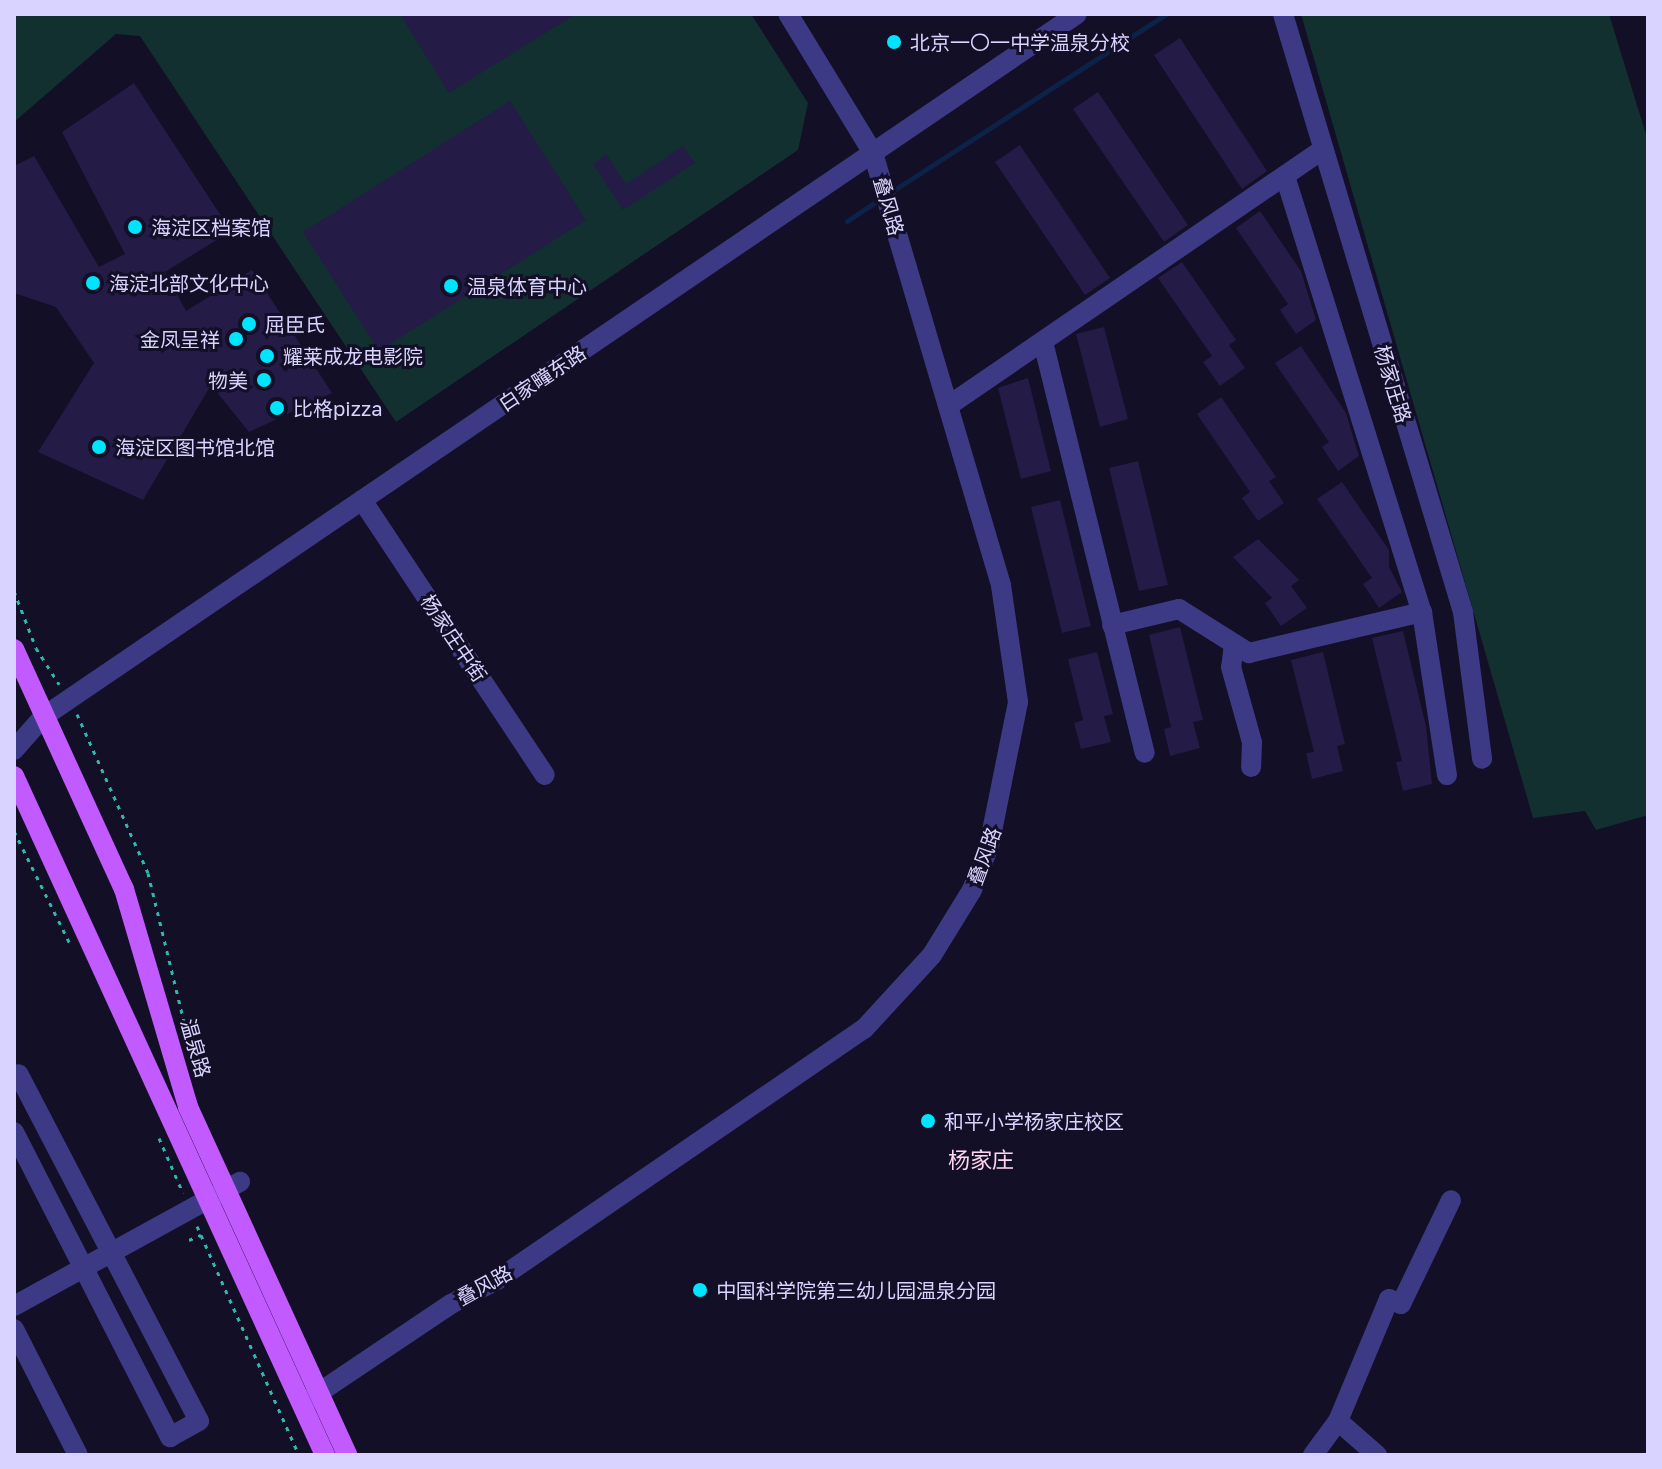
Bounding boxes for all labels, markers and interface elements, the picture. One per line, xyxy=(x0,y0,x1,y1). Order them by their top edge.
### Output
place label: 北京一〇一中学温泉分校 xyxy=(910,30,1130,54)
marker: 北京一〇一中学温泉分校 xyxy=(885,33,903,51)
street label: 叠风路 xyxy=(869,174,909,238)
place label: 海淀区档案馆 xyxy=(151,215,271,239)
marker: 海淀区档案馆 xyxy=(126,218,144,236)
place label: 海淀北部文化中心 xyxy=(109,271,269,295)
marker: 海淀北部文化中心 xyxy=(84,274,102,292)
place label: 温泉体育中心 xyxy=(467,274,587,298)
marker: 温泉体育中心 xyxy=(442,277,460,295)
place label: 屈臣氏 xyxy=(265,312,325,336)
marker: 屈臣氏 xyxy=(240,315,258,333)
place label: 金凤呈祥 xyxy=(140,327,220,351)
marker: 金凤呈祥 xyxy=(227,330,245,348)
street label: 白家疃东路 xyxy=(494,340,590,416)
street label: 杨家庄路 xyxy=(1370,342,1416,426)
place label: 耀莱成龙电影院 xyxy=(283,344,423,368)
marker: 耀莱成龙电影院 xyxy=(258,347,276,365)
place label: 物美 xyxy=(208,368,248,392)
marker: 物美 xyxy=(255,371,273,389)
place label: 比格pizza xyxy=(293,396,383,420)
marker: 比格pizza xyxy=(268,399,286,417)
place label: 海淀区图书馆北馆 xyxy=(115,435,275,459)
marker: 海淀区图书馆北馆 xyxy=(90,438,108,456)
street label: 杨家庄中街 xyxy=(416,590,492,686)
street label: 叠风路 xyxy=(962,824,1006,888)
street label: 温泉路 xyxy=(176,1016,216,1080)
place label: 和平小学杨家庄校区 xyxy=(944,1109,1124,1133)
marker: 和平小学杨家庄校区 xyxy=(919,1112,937,1130)
district label: 杨家庄 xyxy=(948,1147,1014,1173)
street label: 叠风路 xyxy=(452,1260,516,1310)
place label: 中国科学院第三幼儿园温泉分园 xyxy=(716,1278,996,1302)
marker: 中国科学院第三幼儿园温泉分园 xyxy=(691,1281,709,1299)

